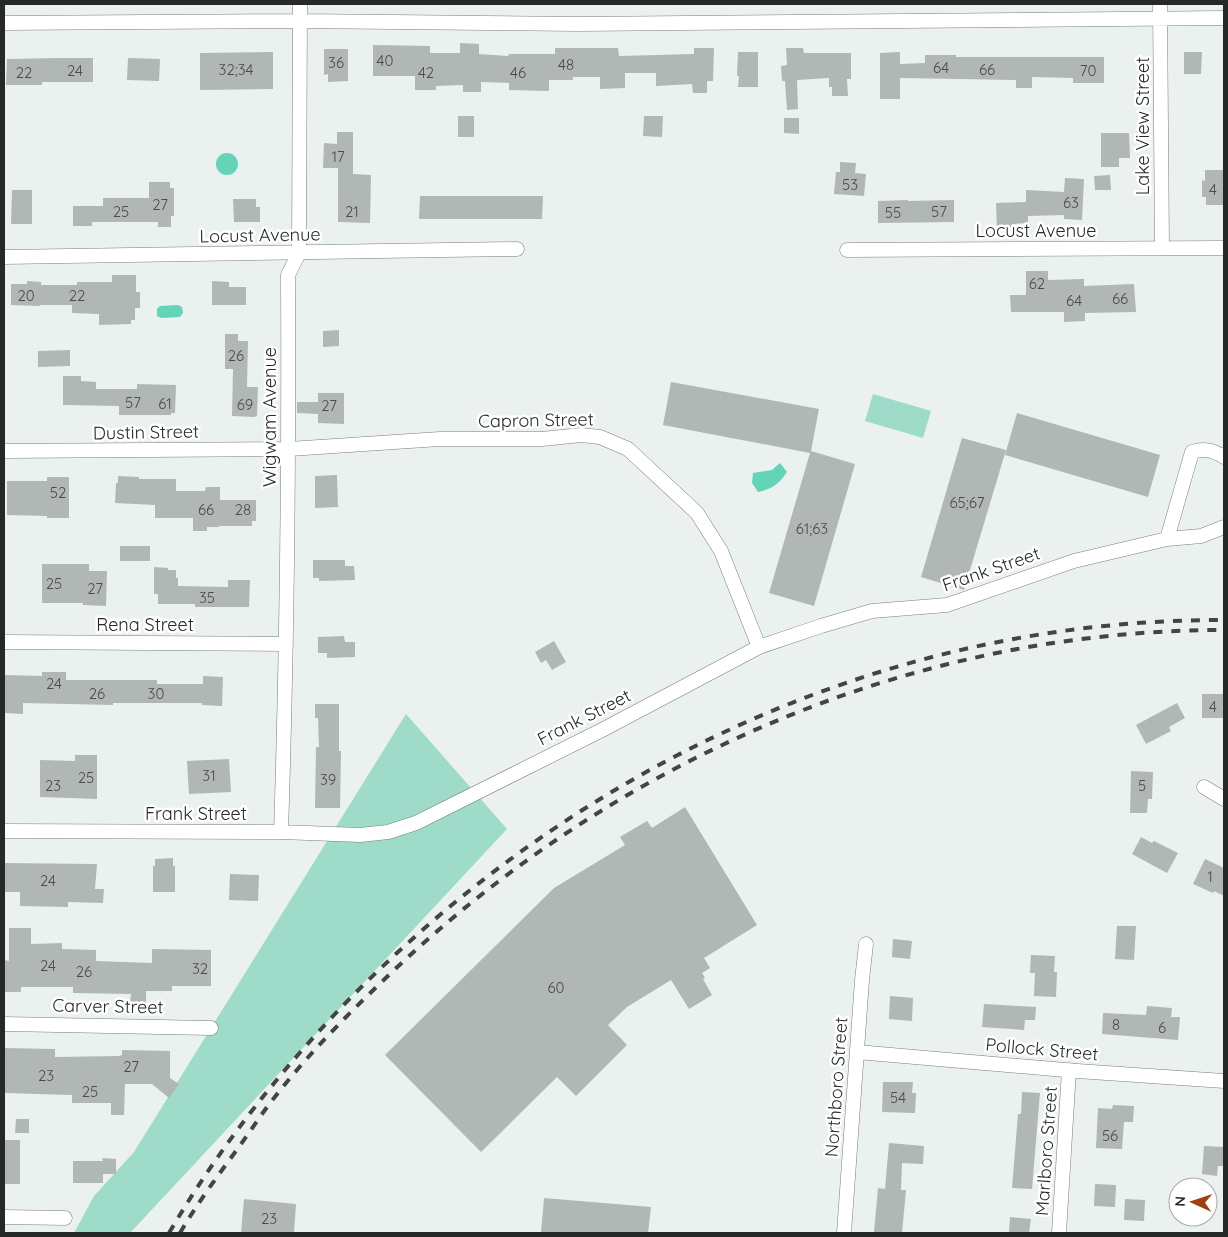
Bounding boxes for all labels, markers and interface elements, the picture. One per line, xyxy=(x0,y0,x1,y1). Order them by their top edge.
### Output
house number: 40 xyxy=(377,51,393,70)
house number: 36 xyxy=(328,53,344,72)
house number: 48 xyxy=(558,55,574,74)
street label: Lake View Street xyxy=(1131,57,1154,195)
house number: 64 xyxy=(933,58,949,77)
house number: 32;34 xyxy=(219,60,254,79)
house number: 66 xyxy=(979,60,995,79)
house number: 24 xyxy=(67,61,83,80)
house number: 70 xyxy=(1080,61,1096,80)
house number: 22 xyxy=(16,63,32,82)
house number: 42 xyxy=(418,63,434,82)
house number: 46 xyxy=(510,63,526,82)
house number: 17 xyxy=(331,147,345,166)
house number: 53 xyxy=(842,175,858,194)
house number: 4 xyxy=(1209,180,1217,199)
house number: 63 xyxy=(1063,193,1079,212)
house number: 27 xyxy=(152,195,168,214)
house number: 25 xyxy=(113,202,129,221)
house number: 21 xyxy=(345,202,359,221)
house number: 57 xyxy=(931,202,947,221)
house number: 55 xyxy=(885,203,901,222)
street label: Locust Avenue xyxy=(975,219,1097,242)
street label: Locust Avenue xyxy=(199,222,321,248)
house number: 62 xyxy=(1029,274,1045,293)
house number: 20 xyxy=(17,286,35,305)
house number: 22 xyxy=(69,286,85,305)
house number: 66 xyxy=(1112,289,1128,308)
house number: 64 xyxy=(1066,291,1082,310)
house number: 26 xyxy=(228,346,244,365)
street label: Wigwam Avenue xyxy=(258,347,281,487)
house number: 57 xyxy=(125,393,141,412)
house number: 61 xyxy=(158,394,172,413)
house number: 69 xyxy=(237,395,253,414)
house number: 27 xyxy=(321,396,337,415)
street label: Capron Street xyxy=(478,407,594,433)
street label: Dustin Street xyxy=(93,420,199,444)
house number: 52 xyxy=(50,483,66,502)
house number: 65;67 xyxy=(950,493,985,512)
house number: 66 xyxy=(198,500,214,519)
house number: 28 xyxy=(235,500,251,519)
house number: 61;63 xyxy=(796,519,828,538)
street label: Frank Street xyxy=(939,542,1043,596)
house number: 25 xyxy=(46,574,62,593)
house number: 27 xyxy=(87,579,103,598)
house number: 35 xyxy=(199,588,215,607)
street label: Rena Street xyxy=(96,613,194,636)
house number: 24 xyxy=(46,674,62,693)
house number: 26 xyxy=(89,684,105,703)
house number: 30 xyxy=(148,684,164,703)
street label: Frank Street xyxy=(533,684,635,750)
house number: 4 xyxy=(1209,697,1217,716)
house number: 31 xyxy=(202,766,216,785)
house number: 25 xyxy=(78,768,94,787)
house number: 39 xyxy=(320,770,336,789)
house number: 23 xyxy=(45,776,61,795)
house number: 5 xyxy=(1138,776,1146,795)
street label: Frank Street xyxy=(145,802,247,825)
house number: 1 xyxy=(1207,867,1213,886)
house number: 24 xyxy=(40,871,56,890)
house number: 24 xyxy=(40,956,56,975)
house number: 32 xyxy=(192,959,208,978)
house number: 26 xyxy=(76,962,92,981)
house number: 60 xyxy=(548,978,565,997)
street label: Carver Street xyxy=(52,994,164,1018)
house number: 8 xyxy=(1112,1015,1120,1034)
street label: Northboro Street xyxy=(820,1016,852,1158)
house number: 6 xyxy=(1158,1018,1166,1037)
street label: Pollock Street xyxy=(984,1033,1100,1065)
house number: 27 xyxy=(123,1057,139,1076)
house number: 23 xyxy=(38,1066,54,1085)
house number: 25 xyxy=(82,1082,98,1101)
street label: Marlboro Street xyxy=(1030,1085,1062,1217)
house number: 54 xyxy=(890,1088,906,1107)
house number: 56 xyxy=(1102,1126,1118,1145)
north arrow xyxy=(1168,1177,1218,1227)
text: N xyxy=(1171,1196,1189,1207)
house number: 23 xyxy=(261,1209,277,1228)

